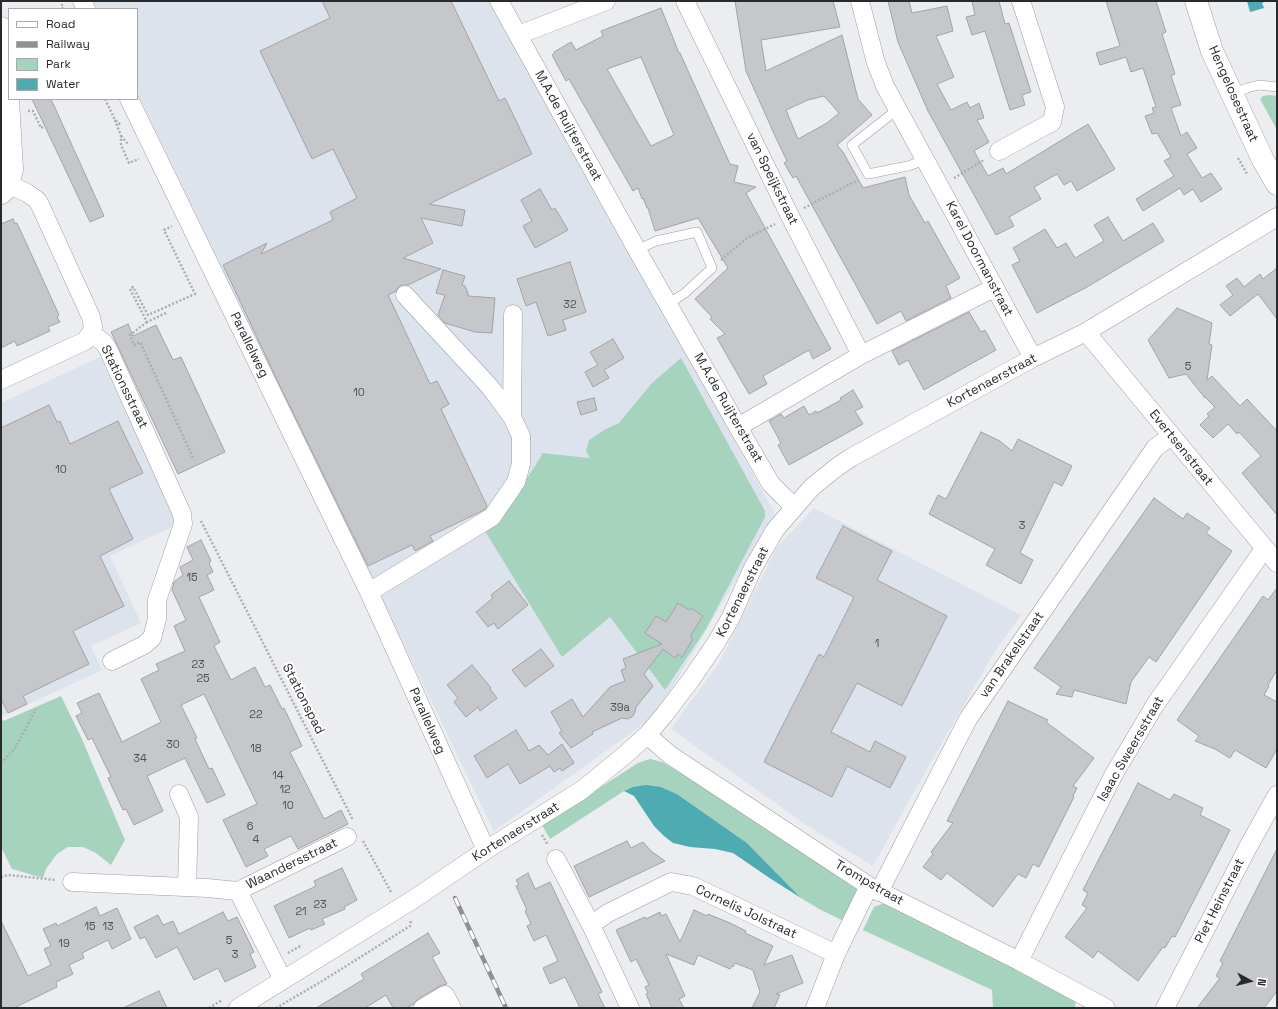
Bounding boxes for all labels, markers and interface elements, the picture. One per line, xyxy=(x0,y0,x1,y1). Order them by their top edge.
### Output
legend xyxy=(8,8,138,100)
text: Road xyxy=(46,16,75,32)
text: Railway xyxy=(46,36,90,52)
street label: Hengelosestraat xyxy=(1205,43,1261,145)
text: Park xyxy=(46,56,71,72)
street label: M.A.de Ruijterstraat xyxy=(531,68,605,184)
text: Water xyxy=(46,76,80,92)
street label: van Speijkstraat xyxy=(743,130,801,228)
street label: Karel Doormanstraat xyxy=(942,199,1016,319)
house number: 32 xyxy=(563,298,577,312)
street label: Parallelweg xyxy=(226,310,272,380)
street label: Stationsstraat xyxy=(97,343,151,431)
street label: M.A.de Ruijterstraat xyxy=(690,350,766,466)
street label: Kortenaerstraat xyxy=(944,351,1040,411)
house number: 5 xyxy=(1185,360,1191,374)
house number: 10 xyxy=(353,386,365,400)
street label: Evertsenstraat xyxy=(1146,407,1216,489)
house number: 10 xyxy=(55,463,67,477)
house number: 3 xyxy=(1019,519,1025,533)
street label: Kortenaerstraat xyxy=(713,544,773,640)
house number: 15 xyxy=(186,571,198,585)
street label: van Brakelstraat xyxy=(976,609,1048,701)
house number: 1 xyxy=(875,637,879,651)
house number: 23 xyxy=(191,658,205,672)
street label: Stationspad xyxy=(279,661,327,737)
house number: 25 xyxy=(196,672,210,686)
street label: Parallelweg xyxy=(405,685,449,757)
street label: Isaac Sweersstraat xyxy=(1094,694,1168,804)
house number: 39a xyxy=(610,701,630,715)
house number: 22 xyxy=(249,708,263,722)
house number: 30 xyxy=(166,738,180,752)
house number: 18 xyxy=(250,742,262,756)
house number: 34 xyxy=(133,752,147,766)
house number: 14 xyxy=(272,769,284,783)
house number: 12 xyxy=(279,783,291,797)
house number: 10 xyxy=(282,799,294,813)
street label: Kortenaerstraat xyxy=(470,799,562,865)
house number: 6 xyxy=(247,820,253,834)
house number: 4 xyxy=(253,833,259,847)
street label: Waandersstraat xyxy=(244,835,340,893)
street label: Piet Heinstraat xyxy=(1192,856,1248,946)
street label: Trompstraat xyxy=(832,857,906,909)
street label: Cornelis Jolstraat xyxy=(693,882,799,942)
house number: 23 xyxy=(313,898,327,912)
house number: 21 xyxy=(295,905,307,919)
house number: 15 xyxy=(84,920,96,934)
house number: 13 xyxy=(102,920,114,934)
house number: 5 xyxy=(226,934,232,948)
house number: 19 xyxy=(58,937,70,951)
house number: 3 xyxy=(232,948,238,962)
north arrow xyxy=(1230,961,1270,1001)
text: N xyxy=(1255,978,1269,987)

